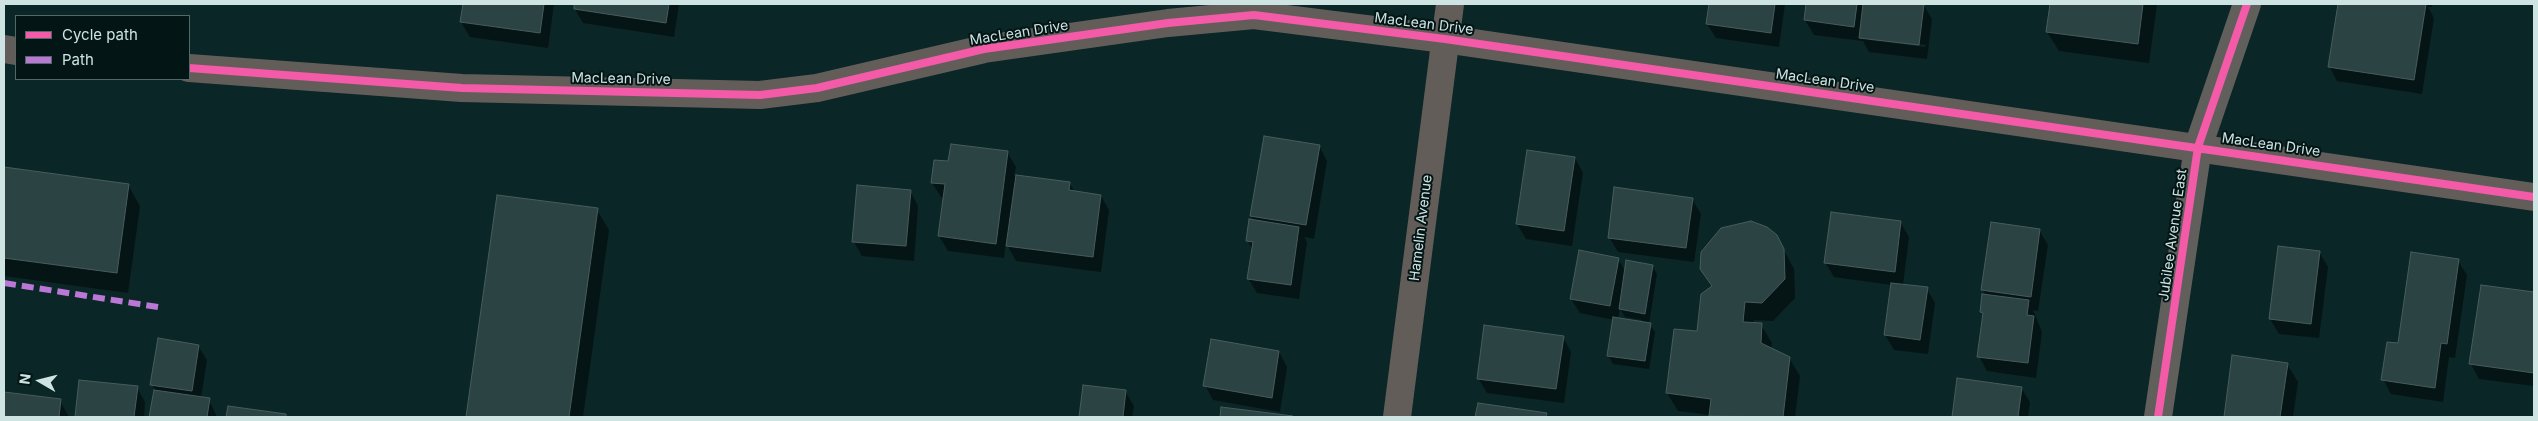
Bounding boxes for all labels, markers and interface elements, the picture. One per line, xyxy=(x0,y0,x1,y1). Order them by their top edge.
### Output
street label: MacLean Drive xyxy=(1374,10,1474,38)
legend xyxy=(15,15,190,80)
street label: MacLean Drive xyxy=(969,17,1069,49)
text: Cycle path xyxy=(62,25,138,44)
text: Path xyxy=(62,50,94,69)
street label: MacLean Drive xyxy=(1775,66,1875,96)
street label: MacLean Drive xyxy=(571,70,671,88)
street label: MacLean Drive xyxy=(2221,130,2321,160)
street label: Jubilee Avenue East xyxy=(2155,168,2191,302)
street label: Hamelin Avenue xyxy=(1406,174,1436,282)
north arrow xyxy=(15,356,65,406)
text: N xyxy=(15,372,34,385)

